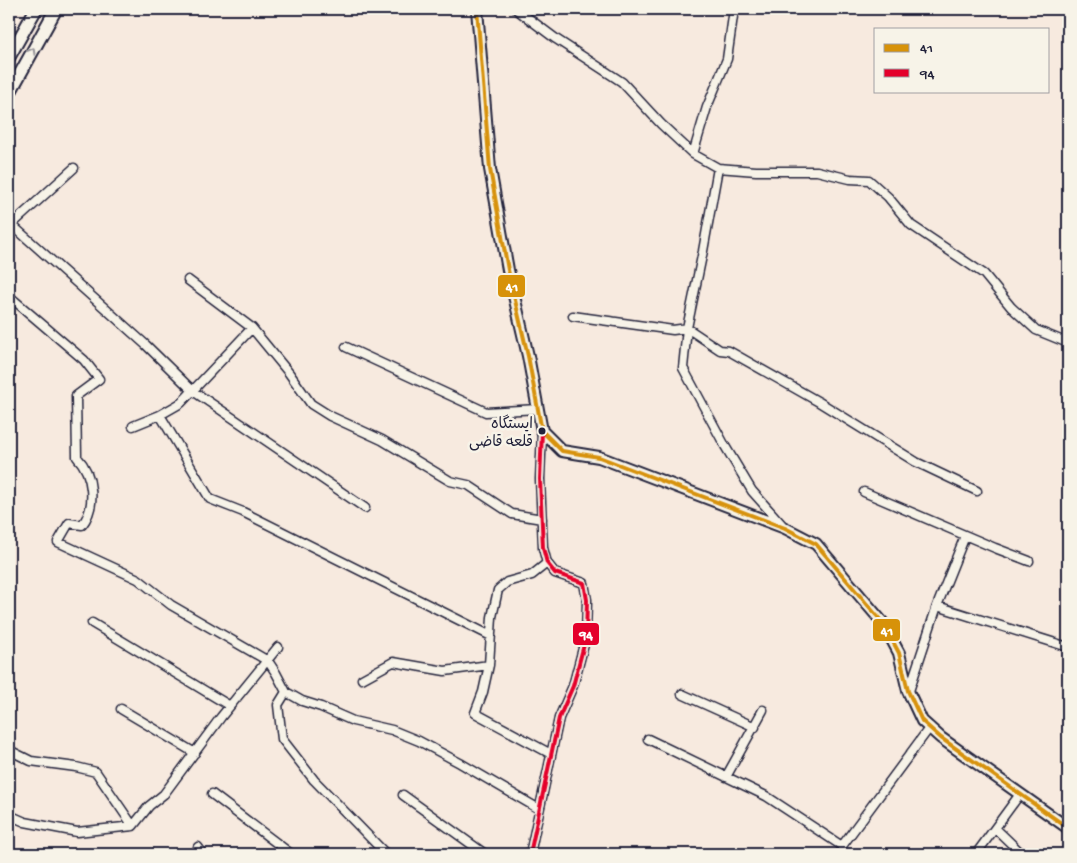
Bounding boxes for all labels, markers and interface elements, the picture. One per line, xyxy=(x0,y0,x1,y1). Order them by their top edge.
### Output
legend xyxy=(874,28,1050,92)
text: 41 xyxy=(920,40,933,58)
one-way arrow xyxy=(26,48,36,57)
text: 94 xyxy=(919,66,935,84)
line badge: 41 xyxy=(497,274,526,298)
text: 41 xyxy=(505,280,518,297)
place label: ایستگاه قلعه قاضی xyxy=(469,414,533,452)
marker: ایستگاه قلعه قاضی xyxy=(537,426,547,436)
line badge: 41 xyxy=(872,618,901,642)
line badge: 94 xyxy=(572,622,600,646)
text: 41 xyxy=(880,624,893,641)
text: 94 xyxy=(578,628,593,645)

